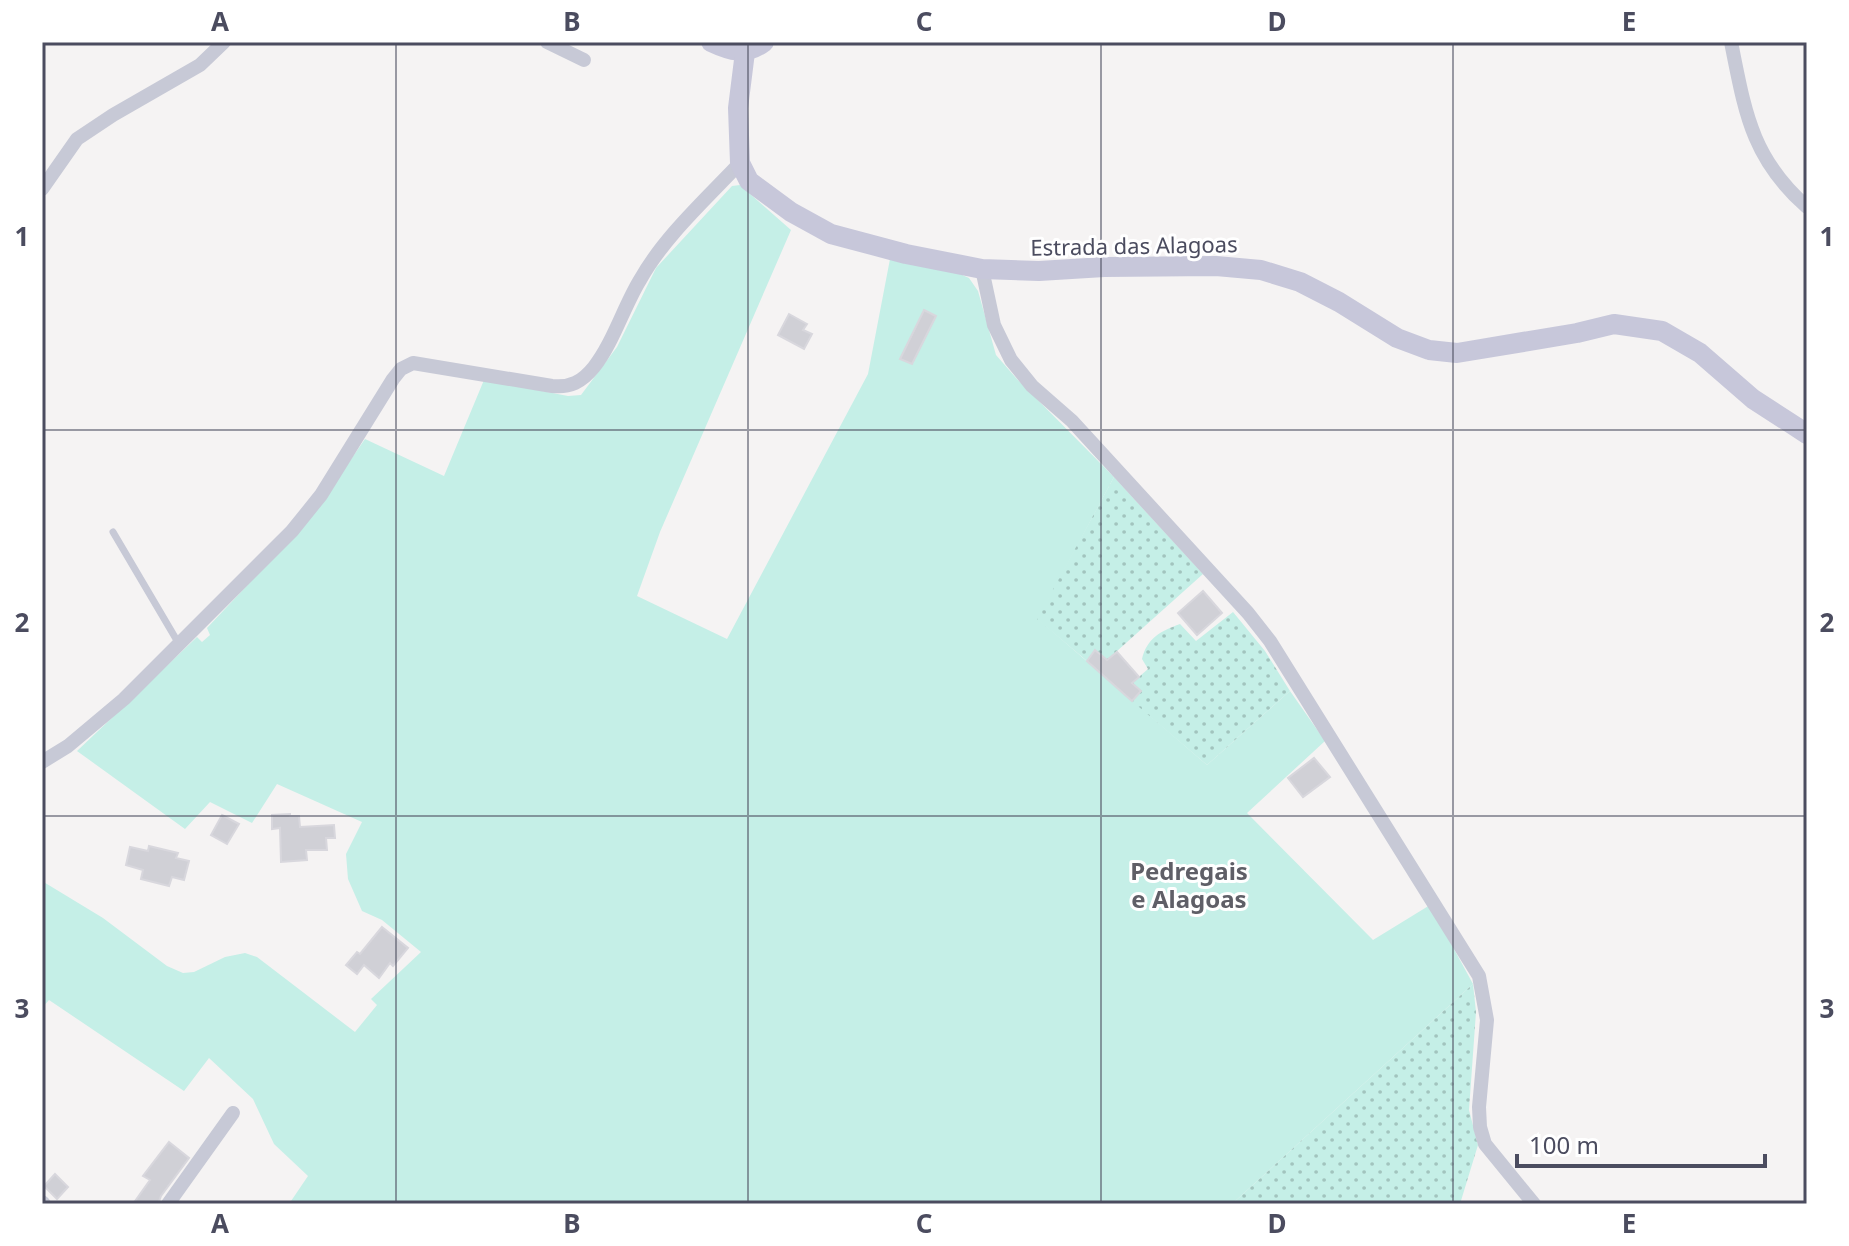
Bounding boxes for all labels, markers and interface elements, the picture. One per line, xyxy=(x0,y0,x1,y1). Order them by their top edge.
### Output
text: A xyxy=(211,3,229,39)
text: B xyxy=(563,3,581,39)
text: C xyxy=(916,3,932,39)
text: D xyxy=(1267,3,1287,39)
text: E xyxy=(1622,3,1636,39)
text: 1 xyxy=(15,218,29,254)
text: 1 xyxy=(1820,218,1834,254)
street label: Estrada das Alagoas xyxy=(1030,228,1238,262)
text: 2 xyxy=(15,604,30,640)
text: 2 xyxy=(1820,604,1835,640)
district label: Pedregais e Alagoas xyxy=(1130,854,1248,915)
text: 3 xyxy=(15,990,29,1026)
text: 3 xyxy=(1820,990,1834,1026)
scale bar xyxy=(1517,1118,1765,1168)
text: 100 m xyxy=(1529,1128,1599,1161)
text: A xyxy=(211,1205,229,1241)
text: B xyxy=(563,1205,581,1241)
text: C xyxy=(916,1205,932,1241)
text: D xyxy=(1267,1205,1287,1241)
text: E xyxy=(1622,1205,1636,1241)

